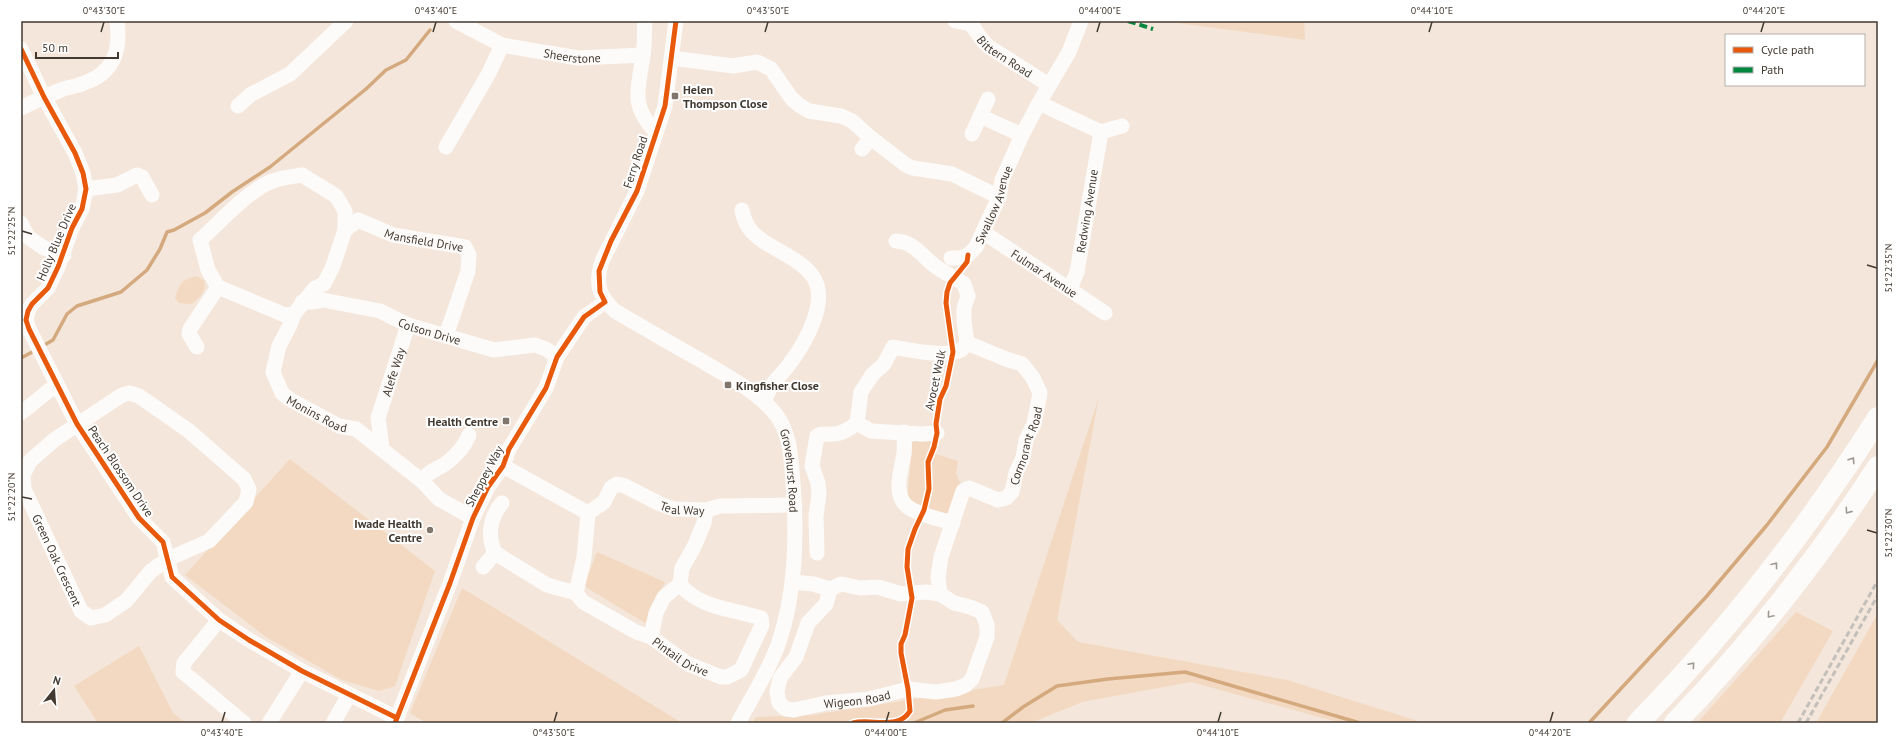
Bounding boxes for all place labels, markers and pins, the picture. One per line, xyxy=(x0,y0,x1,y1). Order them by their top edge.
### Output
place label: Helen Thompson Close xyxy=(683,82,768,111)
marker: Helen Thompson Close xyxy=(670,91,680,101)
place label: Kingfisher Close xyxy=(736,378,819,393)
marker: Kingfisher Close xyxy=(723,380,733,390)
place label: Health Centre xyxy=(428,414,498,429)
marker: Health Centre xyxy=(501,416,511,426)
place label: Iwade Health Centre xyxy=(354,516,422,545)
marker: Iwade Health Centre xyxy=(425,525,435,535)

